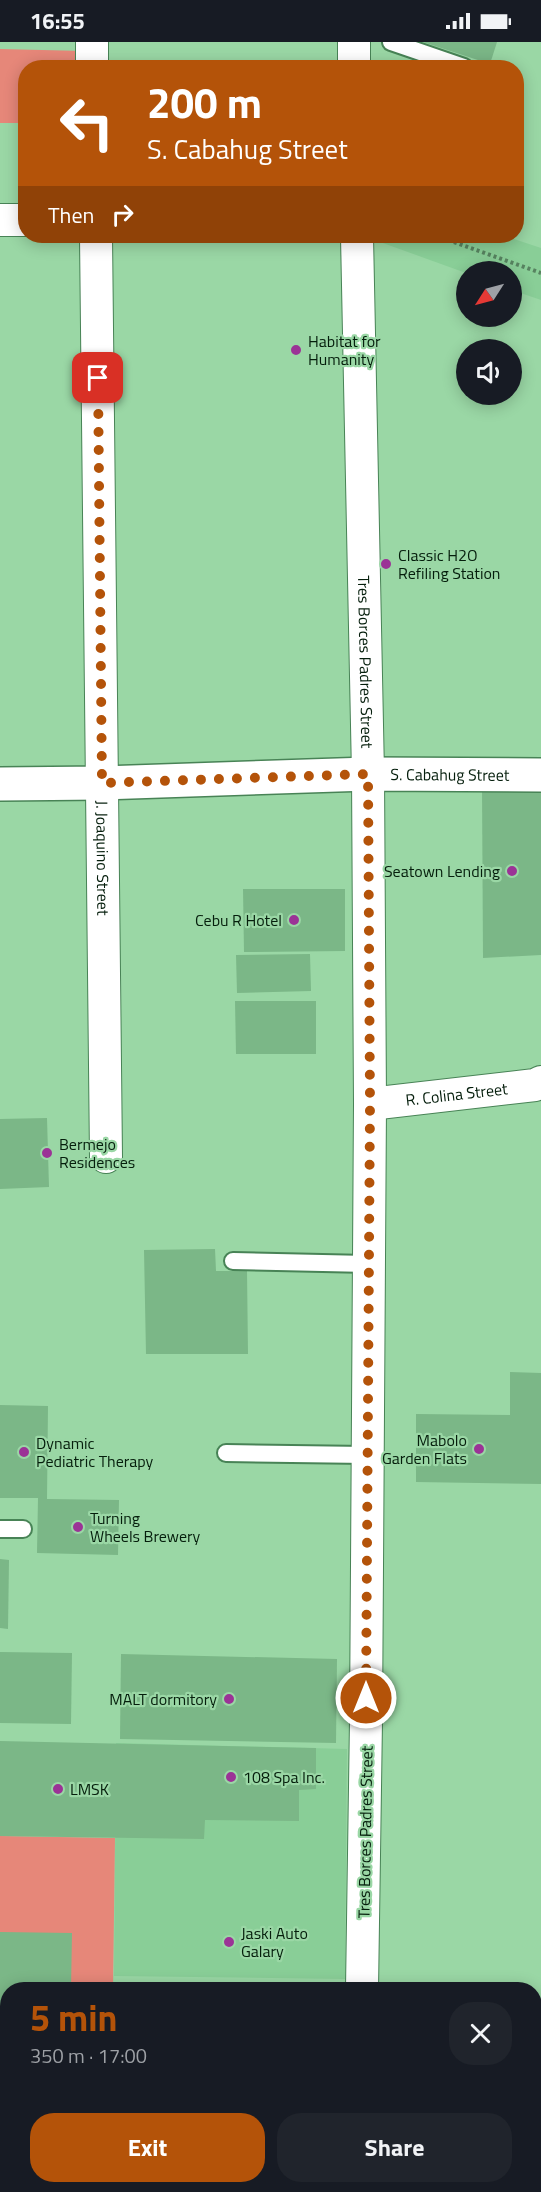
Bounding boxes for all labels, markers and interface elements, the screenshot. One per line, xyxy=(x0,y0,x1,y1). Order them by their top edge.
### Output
text: 16:55 xyxy=(30,4,85,38)
text: 200 m xyxy=(147,70,262,134)
icon: left xyxy=(48,84,126,162)
text: S. Cabahug Street xyxy=(147,128,348,169)
text: Then xyxy=(48,198,94,232)
icon: right xyxy=(106,198,139,231)
north arrow xyxy=(456,261,522,327)
map controls xyxy=(456,261,522,405)
place label: Habitat for Humanity xyxy=(308,329,381,371)
button: sound xyxy=(456,339,522,405)
marker: Habitat for Humanity xyxy=(289,343,303,357)
pin xyxy=(72,352,123,403)
icon: arrive xyxy=(81,361,114,394)
place label: Classic H2O Refiling Station xyxy=(398,543,500,585)
marker: Classic H2O Refiling Station xyxy=(379,557,393,571)
street label: Tres Borces Padres Street xyxy=(352,575,379,749)
street label: S. Cabahug Street xyxy=(390,762,510,787)
street label: J. Joaquino Street xyxy=(90,800,115,916)
place label: Seatown Lending xyxy=(384,859,500,883)
marker: Seatown Lending xyxy=(505,864,519,878)
place label: Cebu R Hotel xyxy=(195,908,282,932)
marker: Cebu R Hotel xyxy=(287,913,301,927)
street label: R. Colina Street xyxy=(404,1076,509,1112)
place label: Bermejo Residences xyxy=(59,1132,135,1174)
marker: Bermejo Residences xyxy=(40,1146,54,1160)
place label: Mabolo Garden Flats xyxy=(382,1428,467,1470)
place label: Dynamic Pediatric Therapy xyxy=(36,1431,154,1473)
marker: Mabolo Garden Flats xyxy=(472,1442,486,1456)
marker: Dynamic Pediatric Therapy xyxy=(17,1445,31,1459)
place label: Turning Wheels Brewery xyxy=(90,1506,201,1548)
marker: Turning Wheels Brewery xyxy=(71,1520,85,1534)
position arrow xyxy=(334,1666,398,1730)
place label: MALT dormitory xyxy=(109,1687,217,1711)
marker: MALT dormitory xyxy=(222,1692,236,1706)
street label: Tres Borces Padres Street xyxy=(351,1745,379,1919)
place label: 108 Spa Inc. xyxy=(243,1765,325,1789)
marker: 108 Spa Inc. xyxy=(224,1770,238,1784)
place label: LMSK xyxy=(70,1777,109,1801)
marker: LMSK xyxy=(51,1782,65,1796)
place label: Jaski Auto Galary xyxy=(241,1921,308,1963)
marker: Jaski Auto Galary xyxy=(222,1935,236,1949)
text: 5 min xyxy=(30,1990,117,2045)
button: close xyxy=(449,2002,512,2065)
text: 350 m · 17:00 xyxy=(30,2040,147,2071)
button: Exit xyxy=(30,2113,265,2182)
button: Share xyxy=(277,2113,512,2182)

